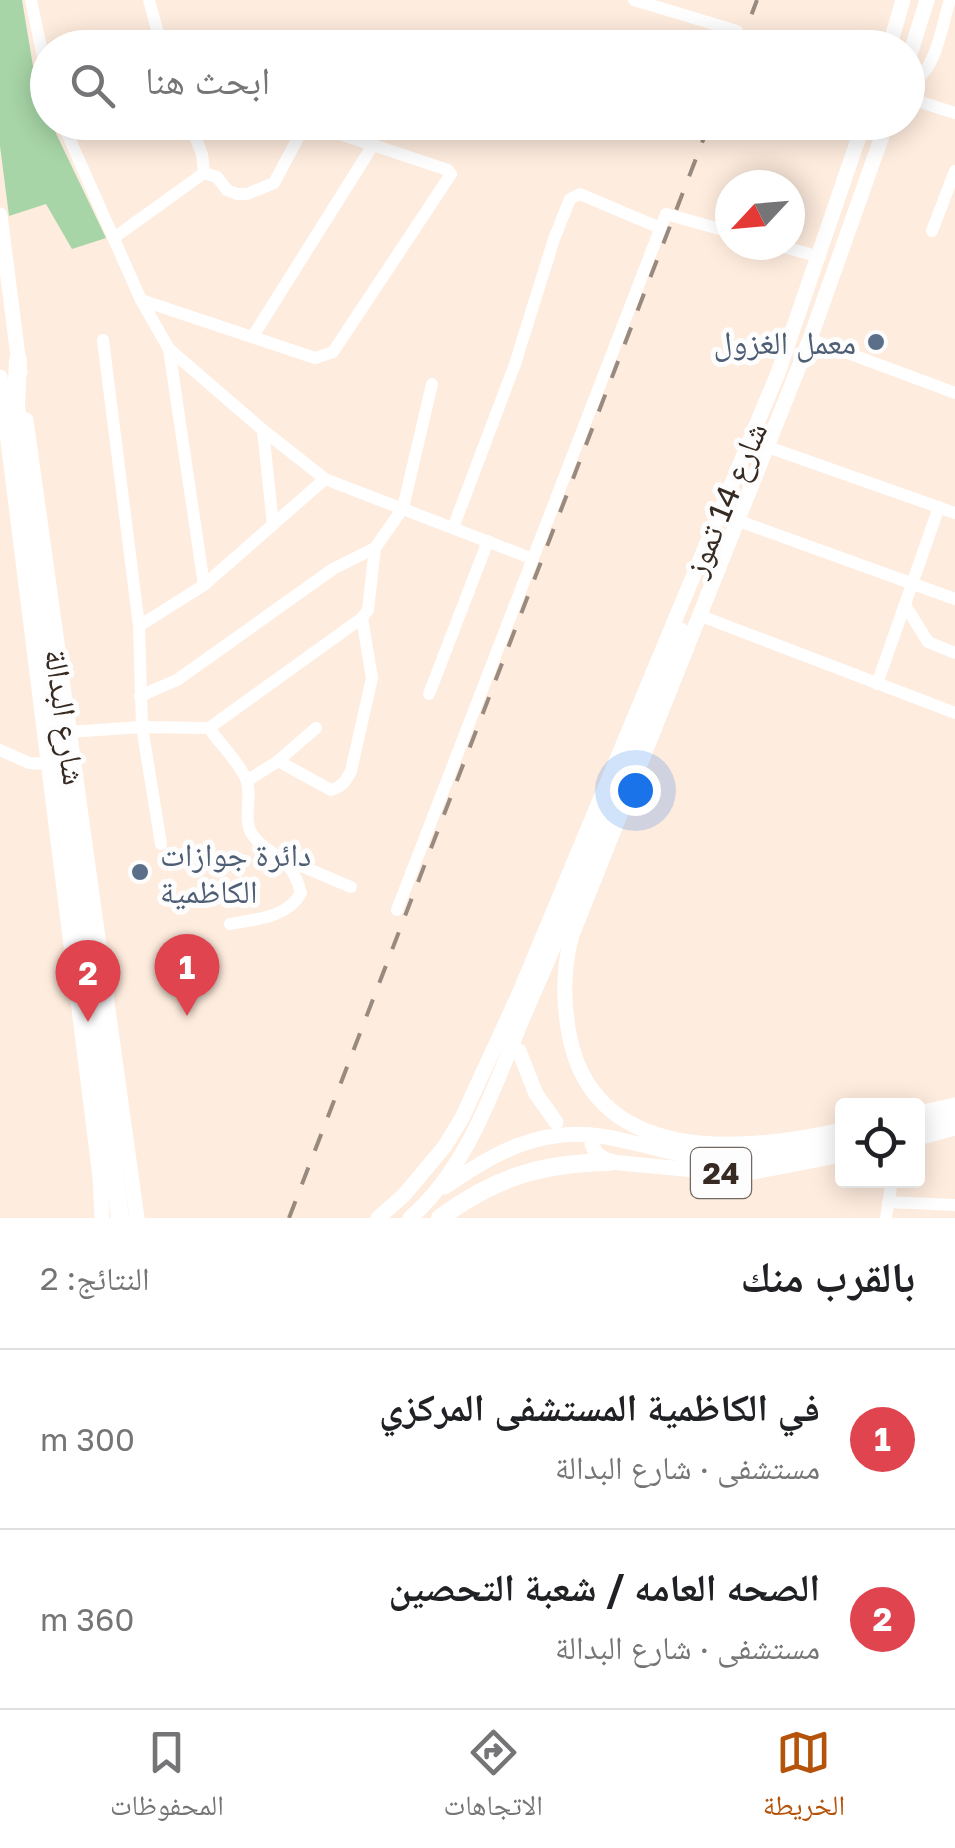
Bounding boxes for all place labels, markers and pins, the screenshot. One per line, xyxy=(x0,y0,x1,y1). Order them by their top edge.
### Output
place label: معمل الغزول xyxy=(713,323,856,363)
marker: معمل الغزول xyxy=(865,331,887,353)
place label: دائرة جوازات الكاظمية xyxy=(160,835,311,910)
marker: دائرة جوازات الكاظمية xyxy=(129,861,151,883)
pin: 1 xyxy=(154,934,220,1016)
pin: 2 xyxy=(56,940,120,1022)

